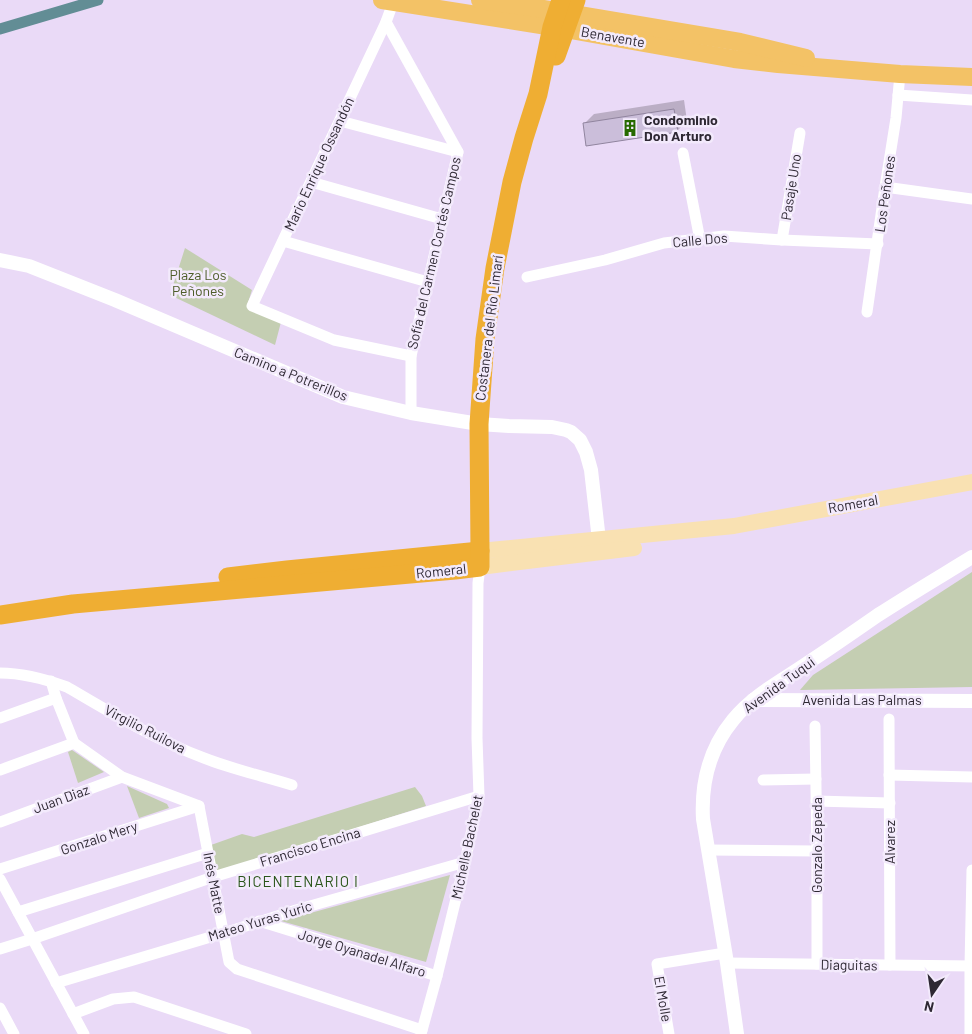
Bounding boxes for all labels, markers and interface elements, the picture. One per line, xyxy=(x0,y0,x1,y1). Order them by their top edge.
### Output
street label: Benavente xyxy=(580,23,646,50)
street label: Mario Enrique Ossandón xyxy=(280,94,357,233)
place label: Condominio Don Arturo xyxy=(644,111,718,144)
building icon: Condominio Don Arturo xyxy=(620,118,640,138)
street label: Pasaje Uno xyxy=(777,152,804,221)
street label: Los Peñones xyxy=(871,154,898,233)
street label: Sofía del Carmen Cortés Campos xyxy=(403,155,464,351)
street label: Calle Dos xyxy=(672,229,728,250)
street label: Costanera del Río Limarí xyxy=(471,254,506,402)
park label: Plaza Los Peñones xyxy=(169,266,227,299)
street label: Camino a Potrerillos xyxy=(232,343,351,404)
street label: Romeral xyxy=(827,491,879,516)
street label: Romeral xyxy=(415,559,467,582)
street label: Avenida Tuqui xyxy=(740,653,818,716)
street label: Avenida Las Palmas xyxy=(802,691,922,708)
street label: Virgilio Ruilova xyxy=(102,701,189,756)
street label: Juan Diaz xyxy=(30,781,91,817)
street label: Michelle Bachelet xyxy=(447,793,486,901)
street label: Gonzalo Zepeda xyxy=(808,797,825,893)
street label: Gonzalo Mery xyxy=(58,817,140,858)
street label: Alvarez xyxy=(881,820,898,864)
street label: Francisco Encina xyxy=(258,823,362,870)
street label: Inés Matte xyxy=(200,851,229,915)
district label: BICENTENARIO I xyxy=(237,872,359,890)
street label: Mateo Yuras Yuric xyxy=(206,897,314,944)
street label: Jorge Oyanadel Alfaro xyxy=(296,925,428,980)
street label: Diaguitas xyxy=(820,956,878,974)
north arrow xyxy=(907,969,957,1019)
street label: El Molle xyxy=(651,975,676,1023)
text: N xyxy=(923,998,935,1016)

